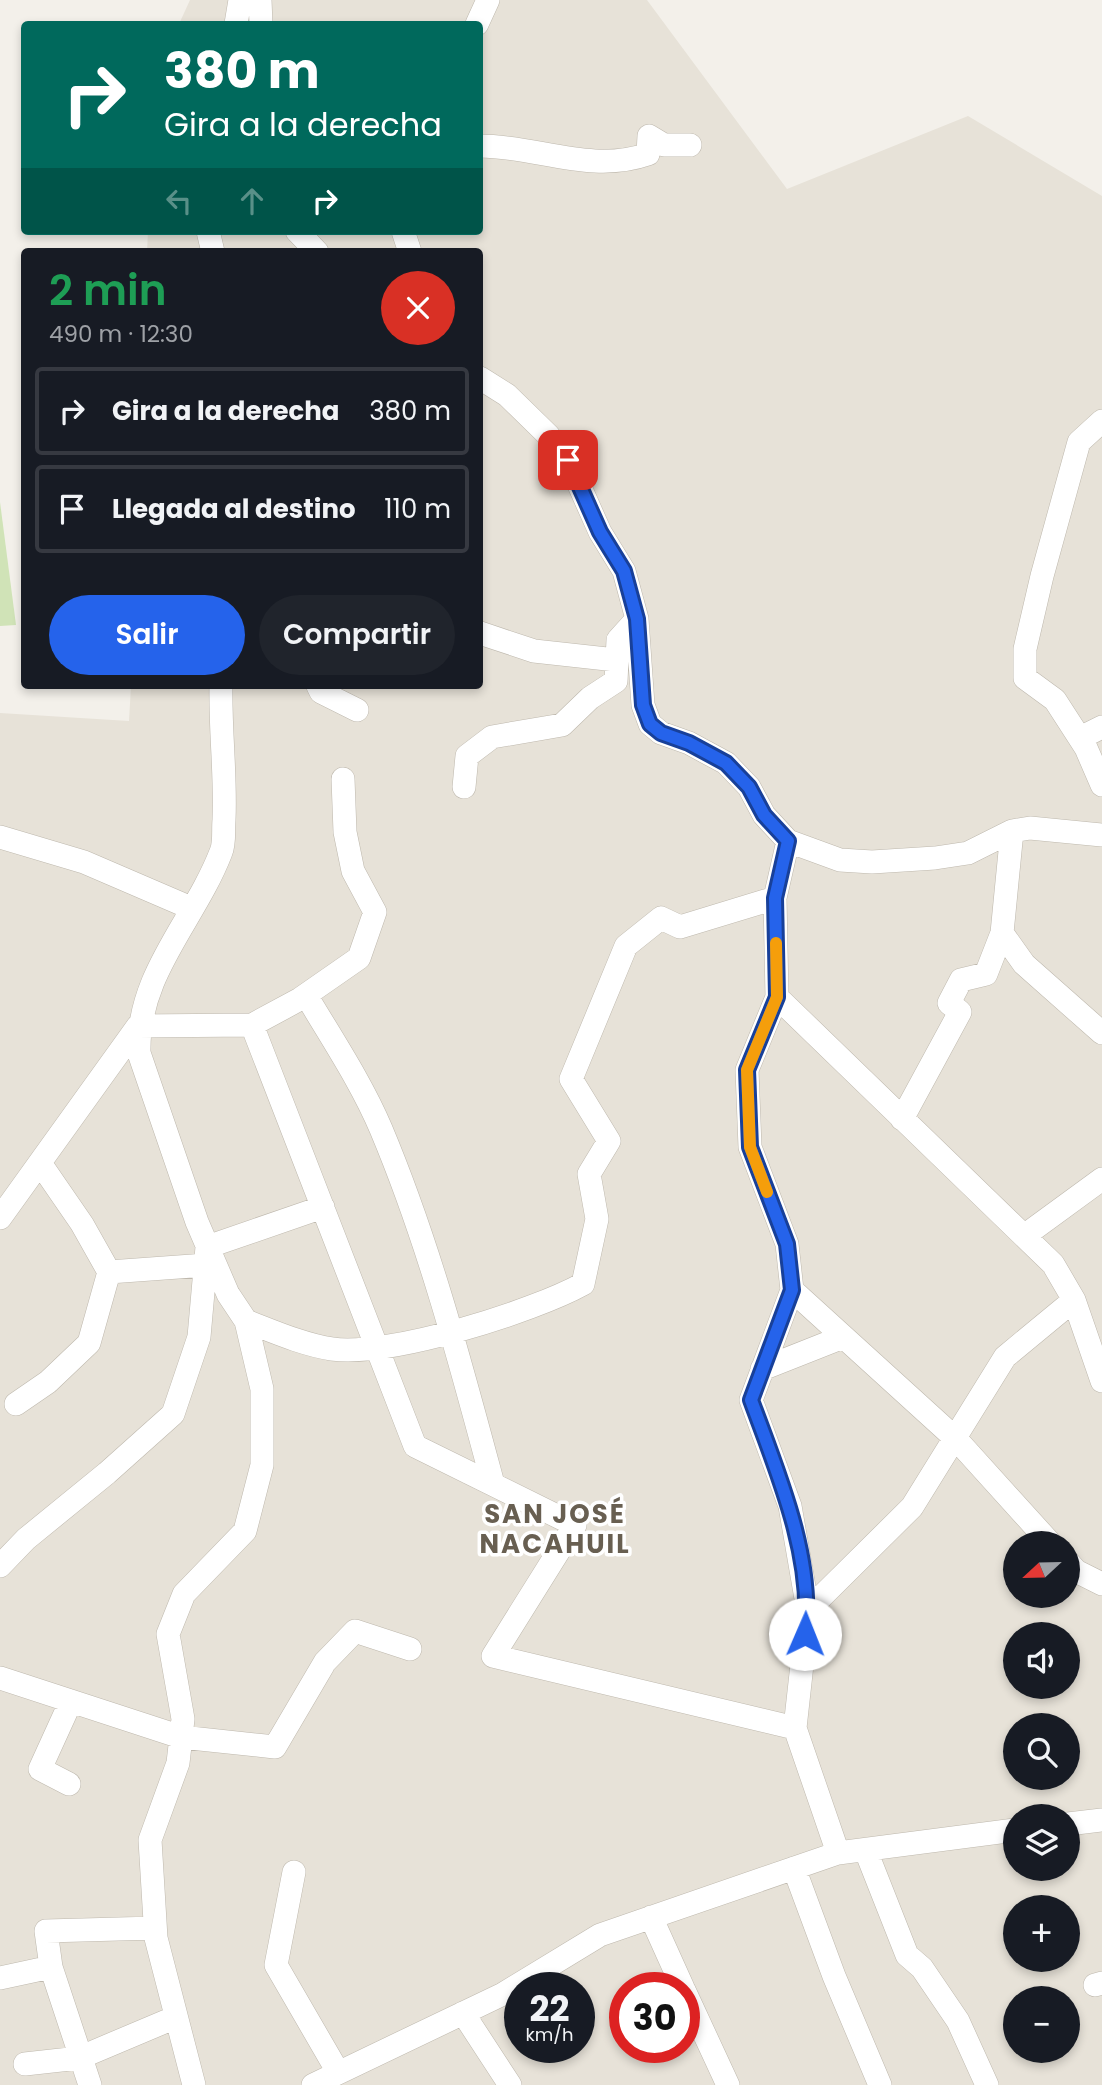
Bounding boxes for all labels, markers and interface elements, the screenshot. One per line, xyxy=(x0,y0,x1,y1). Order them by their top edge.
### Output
text: 380 m xyxy=(164,37,320,105)
icon: right xyxy=(49,49,140,140)
text: Gira a la derecha xyxy=(164,102,442,147)
icon: left xyxy=(160,182,198,220)
icon: ahead xyxy=(233,182,271,220)
icon: right xyxy=(306,182,344,220)
text: 2 min xyxy=(49,261,167,320)
button: close xyxy=(381,271,455,345)
text: 490 m · 12:30 xyxy=(49,318,193,350)
icon: right xyxy=(53,392,91,430)
text: Gira a la derecha xyxy=(112,393,340,429)
text: 380 m xyxy=(369,393,451,429)
pin xyxy=(538,430,598,490)
icon: arrive xyxy=(549,441,587,479)
icon: arrive xyxy=(53,490,91,528)
text: Llegada al destino xyxy=(112,491,356,527)
text: 110 m xyxy=(384,491,451,527)
button: Salir xyxy=(49,595,245,675)
button: Compartir xyxy=(259,595,455,675)
district label: SAN JOSÉ NACAHUIL xyxy=(479,1496,631,1562)
north arrow xyxy=(1003,1531,1080,1608)
map controls xyxy=(1003,1531,1080,2063)
position arrow xyxy=(768,1597,842,1671)
button: sound xyxy=(1003,1622,1080,1699)
button: search xyxy=(1003,1713,1080,1790)
button: layers xyxy=(1003,1804,1080,1881)
button: + xyxy=(1003,1895,1080,1972)
speed limit sign: 30 xyxy=(609,1972,700,2063)
text: 22 xyxy=(530,1984,569,2033)
button: − xyxy=(1003,1986,1080,2063)
text: km/h xyxy=(526,2022,573,2047)

